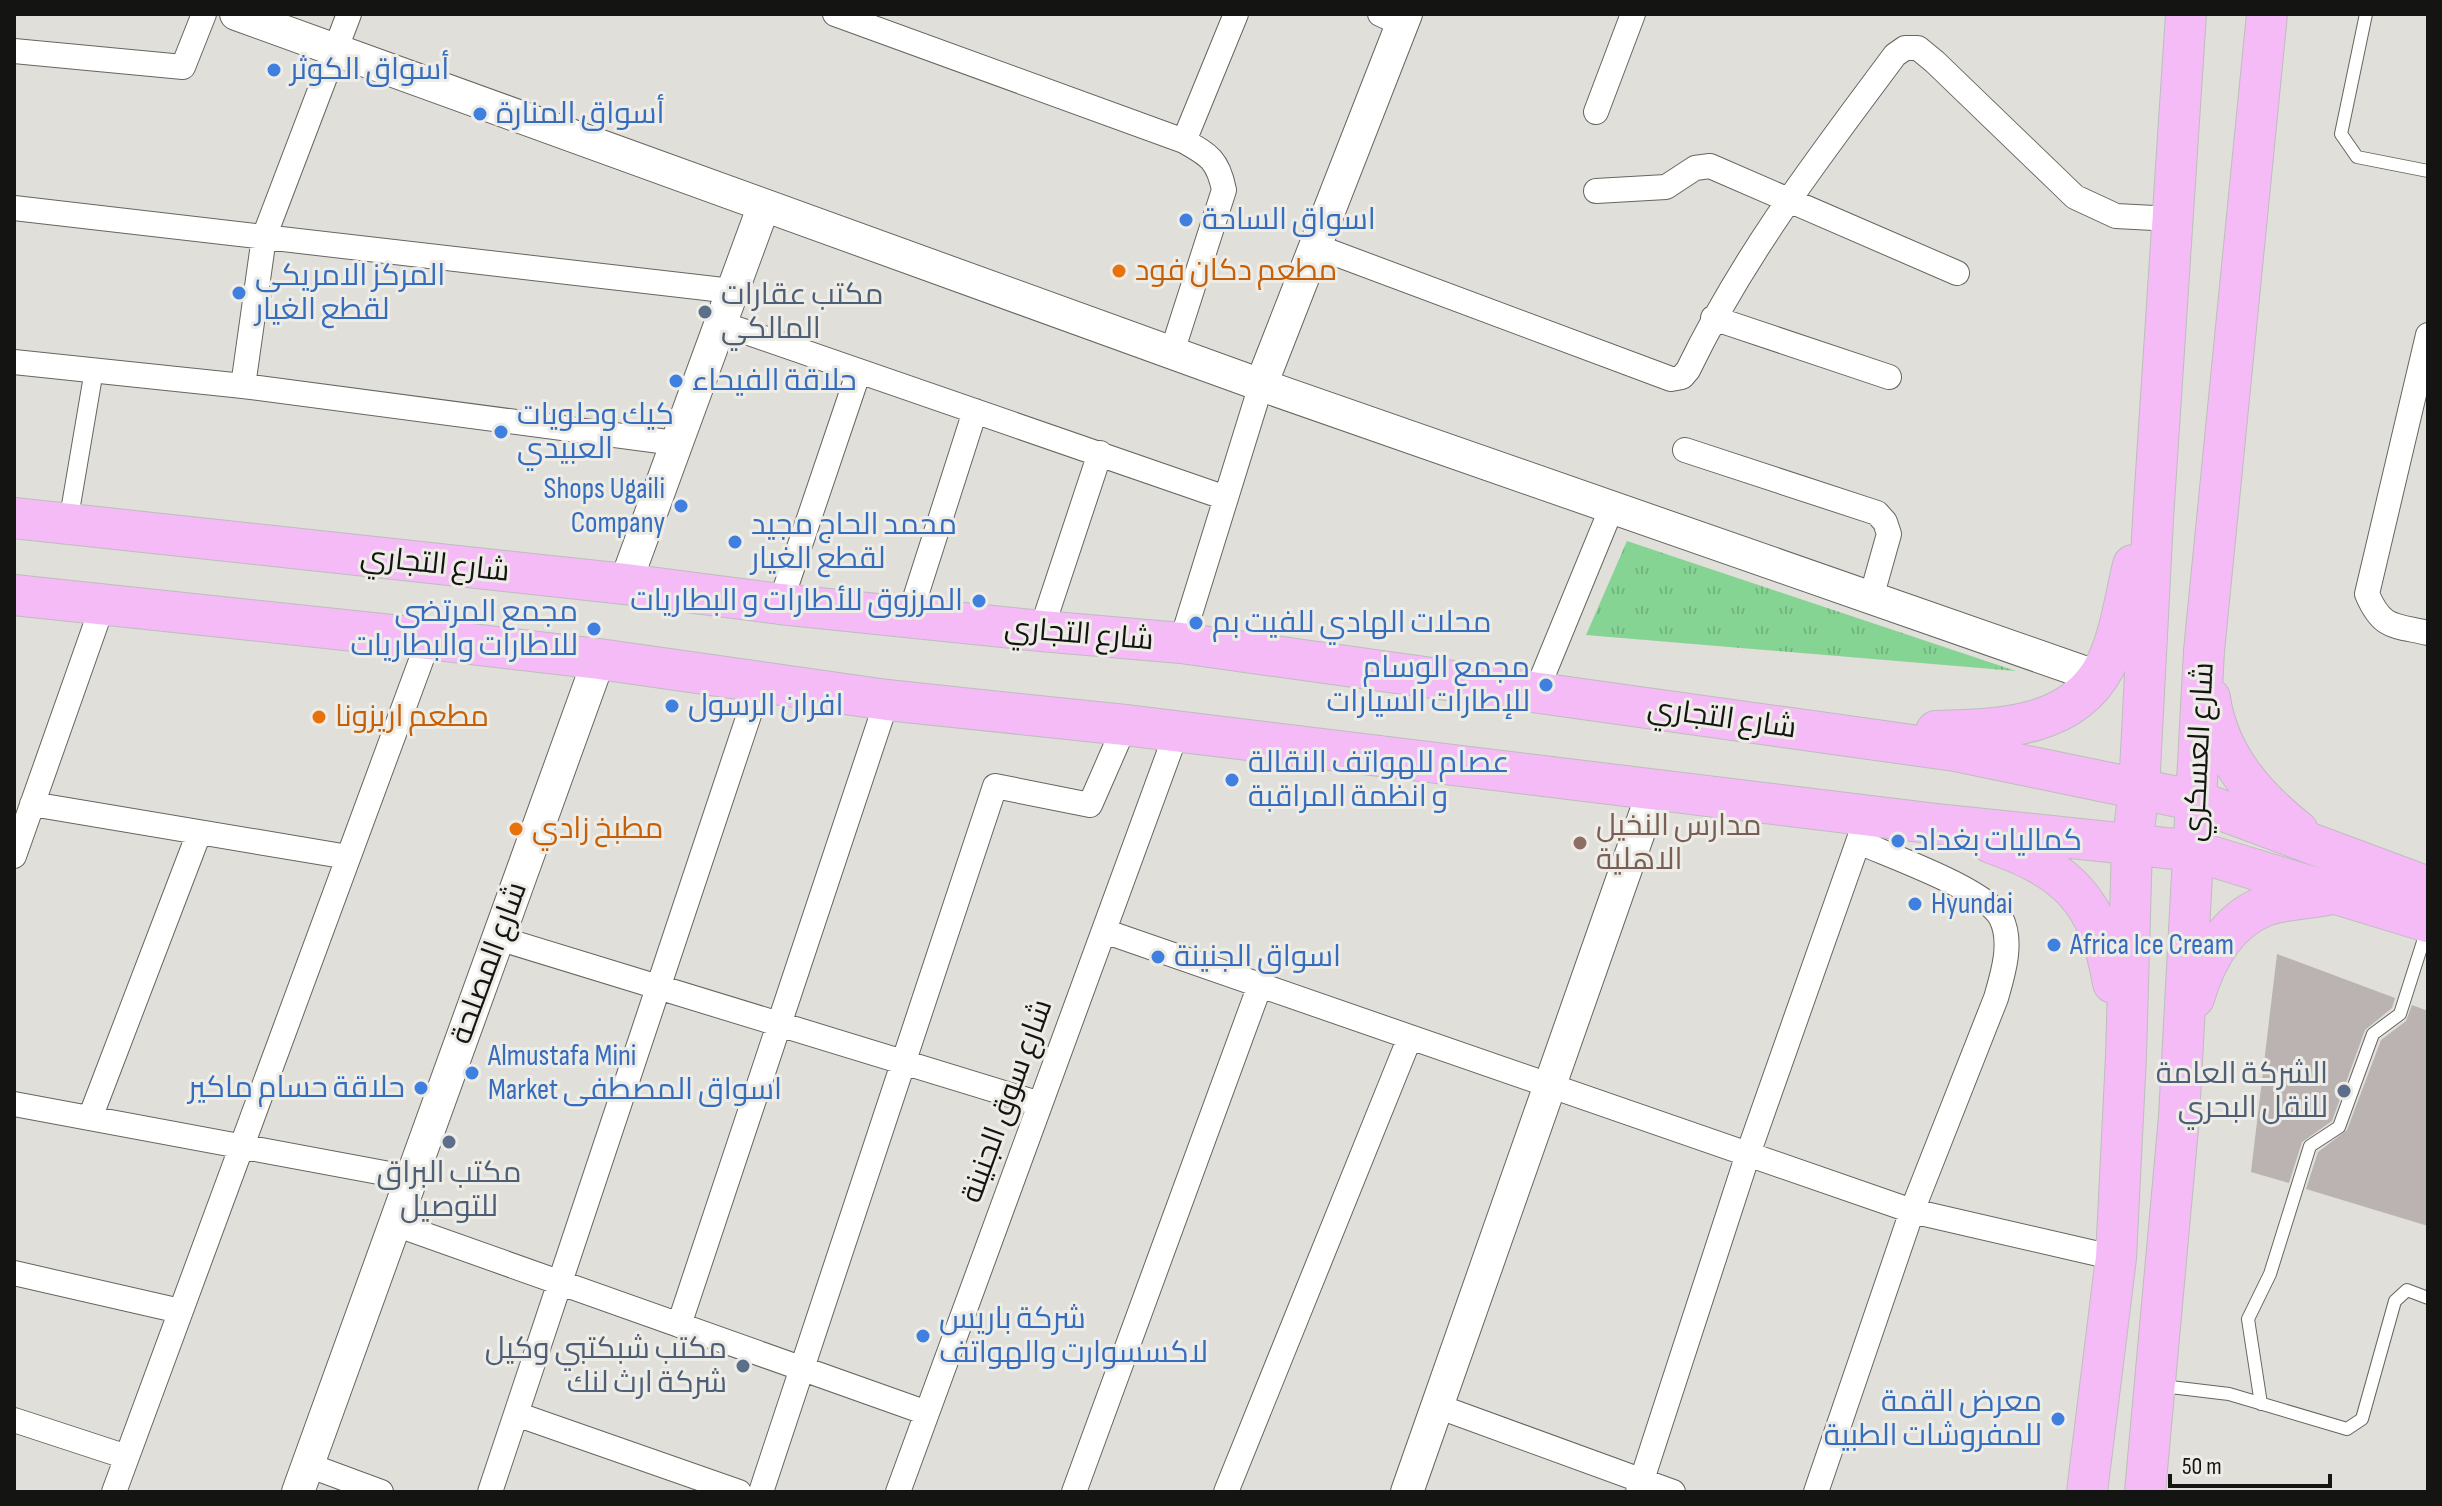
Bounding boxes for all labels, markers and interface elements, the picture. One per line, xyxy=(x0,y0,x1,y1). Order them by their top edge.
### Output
place label: أسواق الكوثر xyxy=(288,50,449,88)
marker: أسواق الكوثر xyxy=(265,61,283,79)
place label: أسواق المنارة xyxy=(496,94,665,132)
marker: أسواق المنارة xyxy=(471,105,489,123)
place label: اسواق الساحة xyxy=(1202,202,1376,238)
marker: اسواق الساحة xyxy=(1177,211,1195,229)
place label: مطعم دكان فود xyxy=(1135,253,1337,290)
place label: المركز الامريكي لقطع الغيار xyxy=(253,258,445,329)
marker: مطعم دكان فود xyxy=(1110,262,1128,280)
place label: مكتب عقارات المالكي xyxy=(721,277,884,351)
marker: المركز الامريكي لقطع الغيار xyxy=(230,284,248,302)
marker: مكتب عقارات المالكي xyxy=(696,303,714,321)
place label: حلاقة الفيحاء xyxy=(692,363,857,399)
marker: حلاقة الفيحاء xyxy=(667,372,685,390)
place label: كيك وحلويات العبيدي xyxy=(517,397,674,471)
marker: كيك وحلويات العبيدي xyxy=(492,423,510,441)
place label: Shops Ugaili Company xyxy=(544,471,665,541)
marker: Shops Ugaili Company xyxy=(672,497,690,515)
place label: محمد الحاج مجيد لقطع الغيار xyxy=(749,507,957,578)
marker: محمد الحاج مجيد لقطع الغيار xyxy=(726,533,744,551)
street label: شارع التجاري xyxy=(358,538,511,594)
place label: المرزوق للأطارات و البطاريات xyxy=(630,583,963,619)
marker: المرزوق للأطارات و البطاريات xyxy=(970,592,988,610)
place label: مجمع المرتضى للاطارات والبطاريات xyxy=(350,594,578,664)
place label: محلات الهادي للفيت بم xyxy=(1212,605,1492,645)
street label: شارع التجاري xyxy=(1003,610,1155,662)
marker: محلات الهادي للفيت بم xyxy=(1187,614,1205,632)
marker: مجمع المرتضى للاطارات والبطاريات xyxy=(585,620,603,638)
place label: مجمع الوسام للإطارات السيارات xyxy=(1327,650,1530,720)
street label: شارع العسكري xyxy=(2176,661,2226,843)
marker: مجمع الوسام للإطارات السيارات xyxy=(1537,676,1555,694)
place label: افران الرسول xyxy=(688,688,844,724)
street label: شارع التجاري xyxy=(1645,690,1799,750)
marker: افران الرسول xyxy=(663,697,681,715)
place label: مطعم اريزونا xyxy=(335,699,489,736)
marker: مطعم اريزونا xyxy=(310,708,328,726)
place label: عصام للهواتف النقالة و انظمة المراقبة xyxy=(1248,745,1510,815)
marker: عصام للهواتف النقالة و انظمة المراقبة xyxy=(1223,771,1241,789)
place label: مدارس النخيل الاهلية xyxy=(1596,808,1761,878)
place label: مطبخ زادي xyxy=(532,811,664,851)
marker: مطبخ زادي xyxy=(507,820,525,838)
place label: كماليات بغداد xyxy=(1914,823,2082,859)
marker: كماليات بغداد xyxy=(1889,832,1907,850)
marker: مدارس النخيل الاهلية xyxy=(1571,834,1589,852)
street label: شارع المصلحة xyxy=(443,877,536,1049)
place label: Hyundai xyxy=(1931,886,2013,922)
marker: Hyundai xyxy=(1906,895,1924,913)
place label: Africa Ice Cream xyxy=(2069,927,2234,963)
marker: Africa Ice Cream xyxy=(2045,936,2063,954)
place label: اسواق الجنينة xyxy=(1174,939,1341,975)
marker: اسواق الجنينة xyxy=(1149,948,1167,966)
street label: شارع سوق الجنينة xyxy=(954,994,1061,1208)
place label: Almustafa Mini Market اسواق المصطفى xyxy=(487,1038,782,1108)
place label: الشركة العامة للنقل البحري xyxy=(2156,1056,2328,1130)
marker: Almustafa Mini Market اسواق المصطفى xyxy=(463,1064,481,1082)
place label: حلاقة حسام ماكير xyxy=(186,1070,405,1107)
marker: حلاقة حسام ماكير xyxy=(412,1079,430,1097)
marker: الشركة العامة للنقل البحري xyxy=(2335,1082,2353,1100)
marker: مكتب البراق للتوصيل xyxy=(440,1133,458,1151)
place label: مكتب البراق للتوصيل xyxy=(376,1155,522,1225)
place label: شركة باريس لاكسسوارت والهواتف xyxy=(939,1301,1208,1371)
marker: شركة باريس لاكسسوارت والهواتف xyxy=(914,1327,932,1345)
place label: مكتب شبكتبي وكيل شركة ارث لنك xyxy=(485,1331,727,1401)
marker: مكتب شبكتبي وكيل شركة ارث لنك xyxy=(734,1357,752,1375)
place label: معرض القمة للمفروشات الطبية xyxy=(1824,1384,2042,1454)
marker: معرض القمة للمفروشات الطبية xyxy=(2049,1410,2067,1428)
scale bar xyxy=(2170,1438,2330,1488)
text: 50 m xyxy=(2182,1452,2222,1481)

